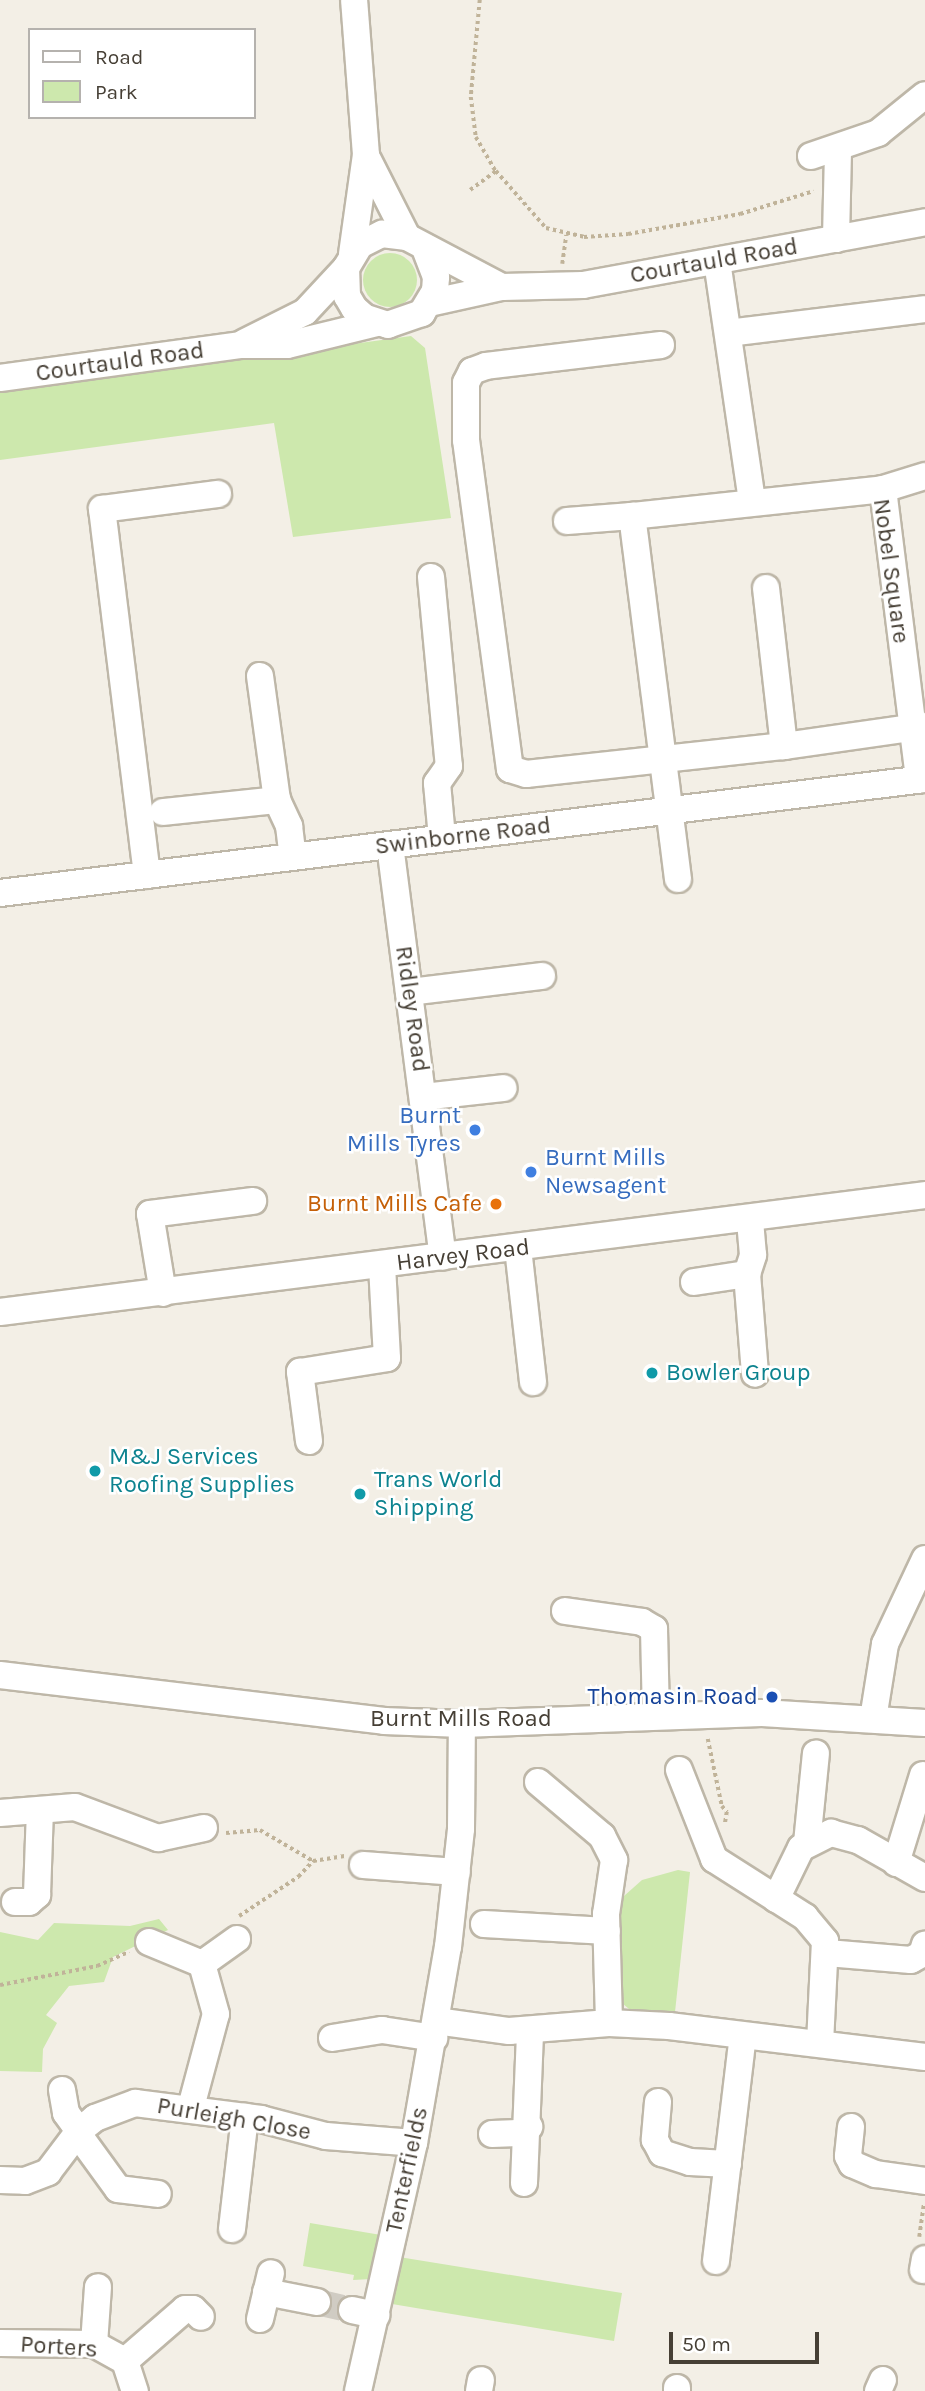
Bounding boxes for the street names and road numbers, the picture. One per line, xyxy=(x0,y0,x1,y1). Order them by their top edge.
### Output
street label: Courtauld Road xyxy=(628,232,800,290)
street label: Courtauld Road xyxy=(34,336,206,388)
street label: Nobel Square xyxy=(867,497,915,645)
street label: Swinborne Road xyxy=(373,811,553,861)
street label: Ridley Road xyxy=(389,944,435,1074)
street label: Harvey Road xyxy=(395,1233,531,1277)
street label: Burnt Mills Road xyxy=(370,1705,552,1733)
street label: Purleigh Close xyxy=(155,2091,313,2147)
street label: Tenterfields xyxy=(380,2104,434,2236)
street label: Porters xyxy=(19,2330,99,2364)

